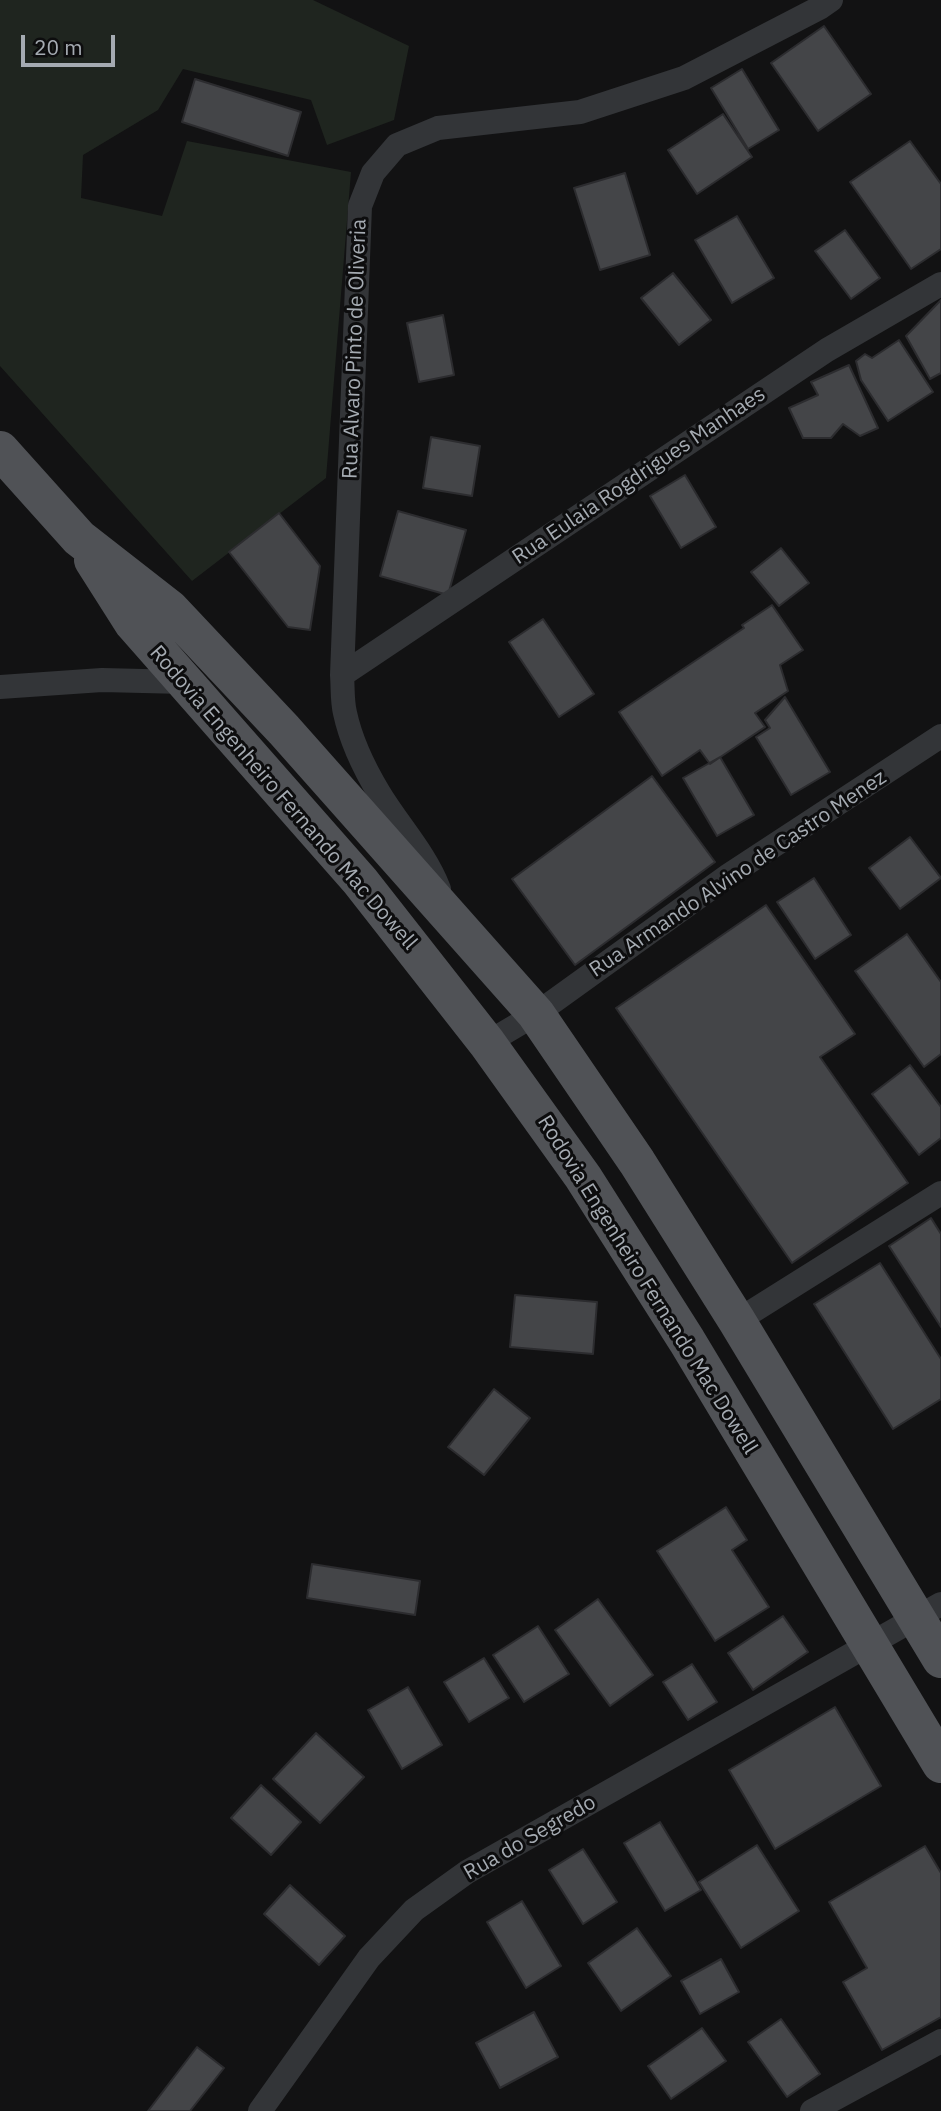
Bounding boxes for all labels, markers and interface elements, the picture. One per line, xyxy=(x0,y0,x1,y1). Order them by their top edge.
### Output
scale bar xyxy=(24,21,119,65)
text: 20 m xyxy=(34,33,83,61)
street label: Rua Alvaro Pinto de Oliveria xyxy=(338,218,372,480)
street label: Rua Eulaia Rogdrigues Manhaes xyxy=(508,382,770,570)
street label: Rodovia Engenheiro Fernando Mac Dowell xyxy=(144,641,422,955)
street label: Rua Armando Alvino de Castro Menez xyxy=(585,765,891,983)
street label: Rodovia Engenheiro Fernando Mac Dowell xyxy=(532,1111,762,1459)
street label: Rua do Segredo xyxy=(459,1790,601,1886)

